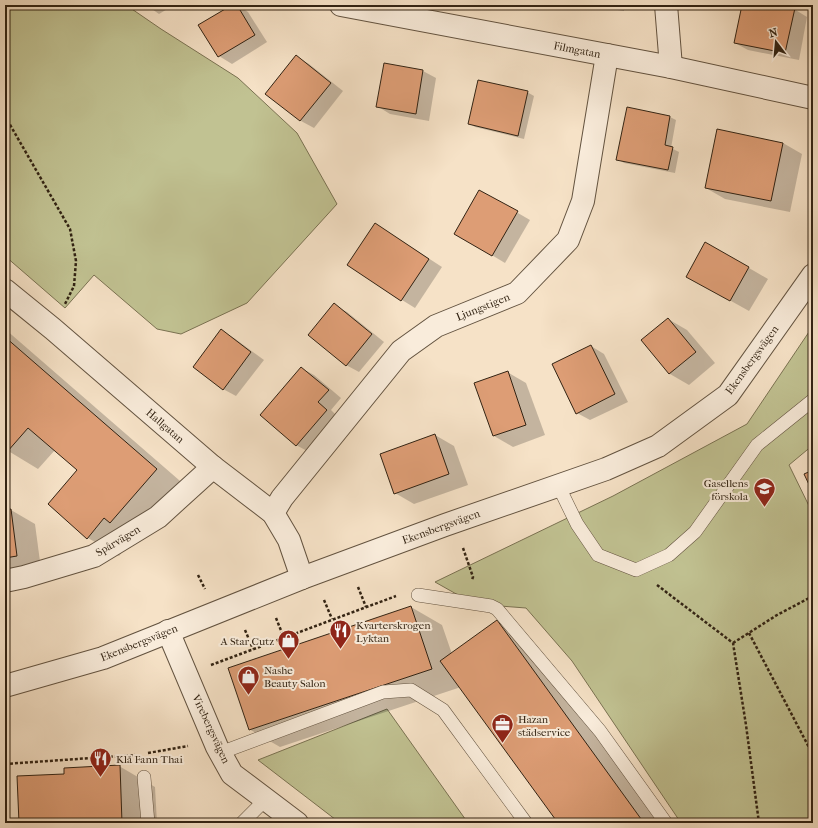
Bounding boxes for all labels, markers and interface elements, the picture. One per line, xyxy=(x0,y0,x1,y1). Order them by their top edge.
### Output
north arrow xyxy=(756,22,796,62)
text: N xyxy=(768,25,780,40)
street label: Filmgatan xyxy=(552,39,602,61)
street label: Ljungstigen xyxy=(454,290,512,324)
street label: Ekensbergsvägen xyxy=(723,322,782,397)
street label: Hallgatan xyxy=(143,406,187,446)
school or university icon: Gasellens förskola xyxy=(751,476,777,509)
place label: Gasellens förskola xyxy=(704,477,749,503)
street label: Ekensbergsvägen xyxy=(400,507,482,547)
street label: Spårvägen xyxy=(93,522,143,559)
restaurant icon: Kvarterskrogen Lyktan xyxy=(327,618,353,651)
place label: Kvarterskrogen Lyktan xyxy=(356,619,431,645)
street label: Ekensbergsvägen xyxy=(99,621,180,664)
shop icon: A Star Cutz xyxy=(276,628,302,661)
place label: A Star Cutz xyxy=(219,635,274,648)
shop icon: Nashe Beauty Salon xyxy=(235,663,261,696)
place label: Nashe Beauty Salon xyxy=(264,664,326,690)
street label: Virebergsvägen xyxy=(189,692,233,766)
office icon: Hazan städservice xyxy=(490,712,516,745)
place label: Hazan städservice xyxy=(518,713,571,739)
restaurant icon: Klå Fann Thai xyxy=(88,746,114,779)
place label: Klå Fann Thai xyxy=(116,753,183,766)

